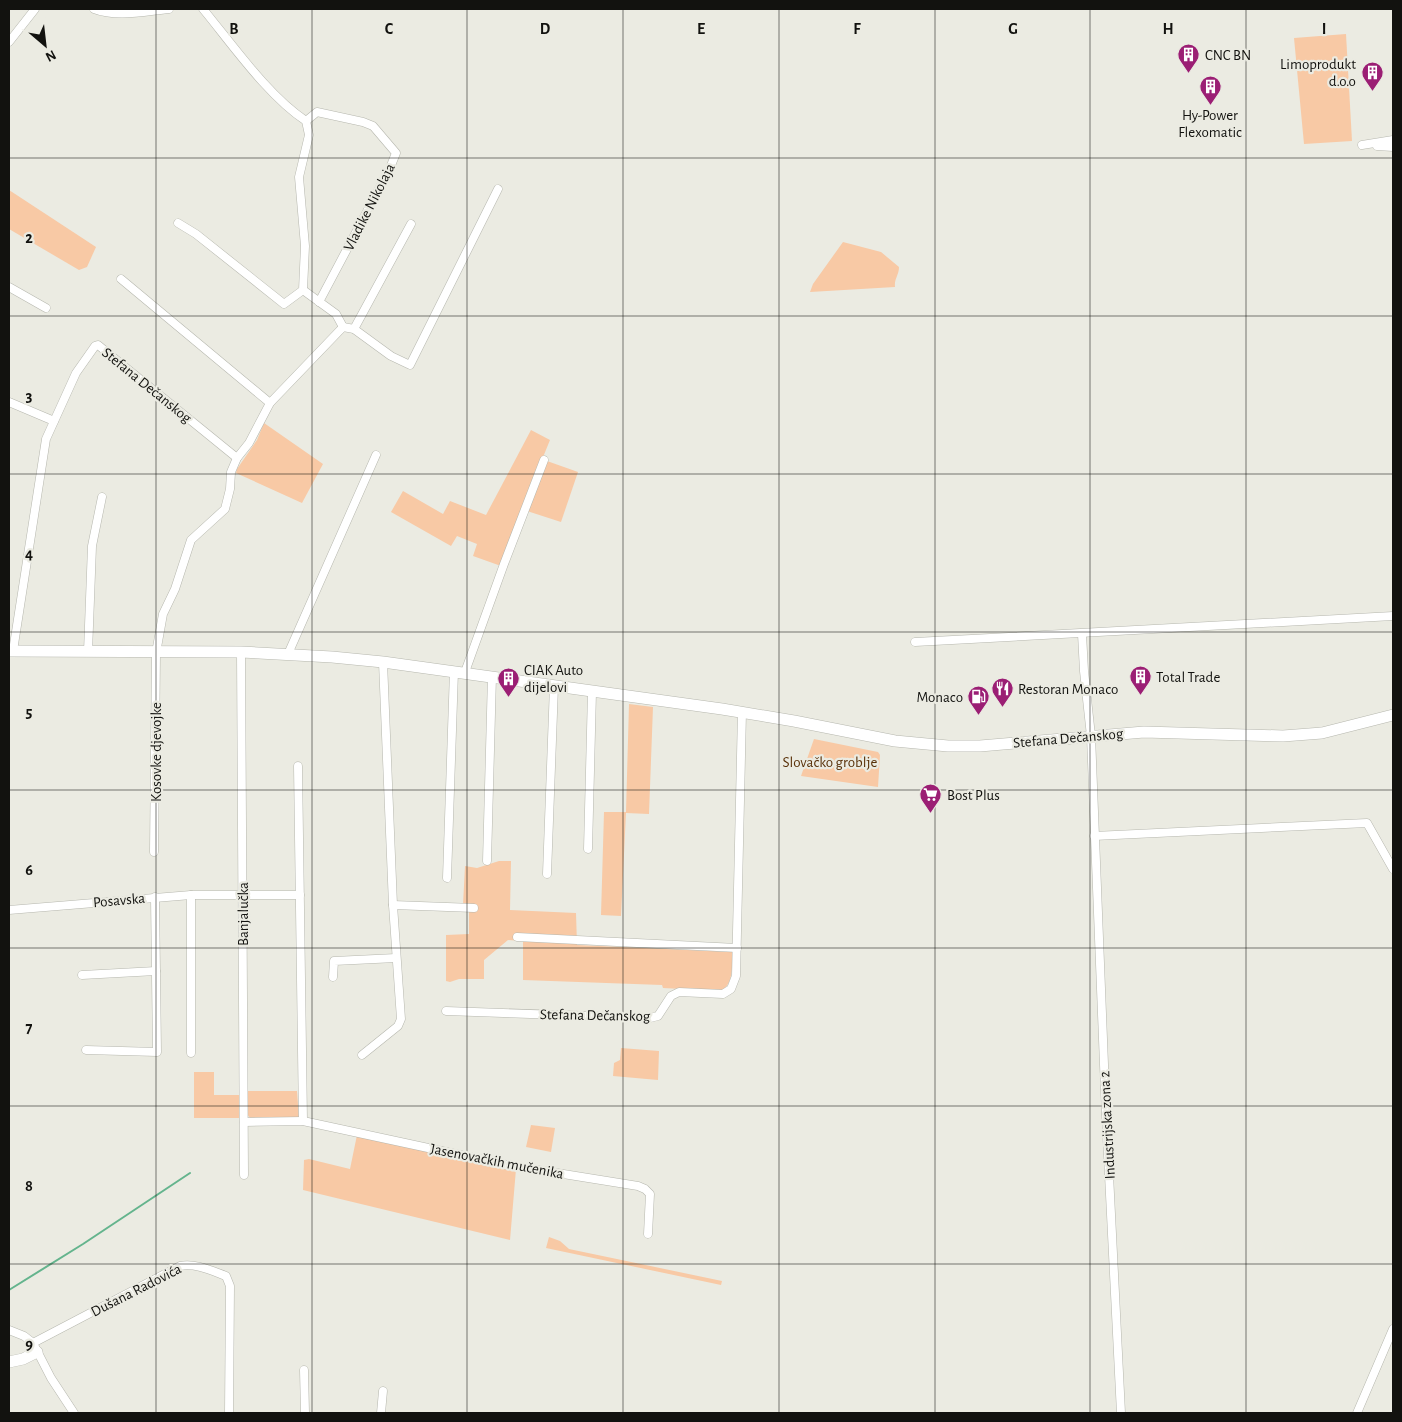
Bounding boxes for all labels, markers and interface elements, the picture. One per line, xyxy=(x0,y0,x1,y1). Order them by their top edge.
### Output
north arrow xyxy=(20,20,70,70)
text: B xyxy=(229,21,239,37)
text: C xyxy=(385,21,394,37)
text: D xyxy=(540,21,551,37)
text: E xyxy=(697,21,705,37)
text: F xyxy=(853,21,861,37)
text: G xyxy=(1008,21,1018,37)
text: H xyxy=(1162,21,1174,37)
text: I xyxy=(1322,21,1326,37)
building icon: CNC BN xyxy=(1177,43,1201,74)
text: N xyxy=(43,47,58,64)
place label: CNC BN xyxy=(1205,48,1251,63)
place label: Limoprodukt d.o.o xyxy=(1280,57,1356,89)
building icon: Limoprodukt d.o.o xyxy=(1360,61,1384,92)
building icon: Hy-Power Flexomatic xyxy=(1198,75,1222,106)
place label: Hy-Power Flexomatic xyxy=(1178,108,1242,140)
street label: Vladike Nikolaja xyxy=(341,161,398,253)
text: 2 xyxy=(25,230,33,246)
street label: Stefana Dečanskog xyxy=(99,345,195,426)
text: 3 xyxy=(26,388,33,404)
text: 4 xyxy=(25,546,33,562)
place label: CIAK Auto dijelovi xyxy=(524,663,583,695)
building icon: Total Trade xyxy=(1128,665,1152,696)
building icon: CIAK Auto dijelovi xyxy=(496,667,520,698)
place label: Total Trade xyxy=(1156,670,1220,685)
restaurant icon: Restoran Monaco xyxy=(990,677,1014,708)
place label: Restoran Monaco xyxy=(1018,682,1118,697)
fuel station icon: Monaco xyxy=(967,685,991,716)
place label: Monaco xyxy=(916,690,963,705)
street label: Kosovke djevojke xyxy=(149,702,164,802)
text: 5 xyxy=(26,704,33,720)
street label: Stefana Dečanskog xyxy=(1012,726,1124,751)
park label: Slovačko groblje xyxy=(783,755,877,770)
supermarket icon: Bost Plus xyxy=(919,783,943,814)
place label: Bost Plus xyxy=(947,788,1000,803)
text: 6 xyxy=(25,862,33,878)
street label: Banjalučka xyxy=(236,882,251,946)
street label: Posavska xyxy=(92,891,146,910)
street label: Stefana Dečanskog xyxy=(540,1007,651,1024)
text: 7 xyxy=(26,1020,33,1036)
street label: Industrijska zona 2 xyxy=(1097,1070,1118,1180)
street label: Jasenovačkih mučenika xyxy=(429,1141,565,1182)
text: 8 xyxy=(25,1178,33,1194)
street label: Dušana Radovića xyxy=(89,1261,184,1320)
text: 9 xyxy=(25,1336,33,1352)

